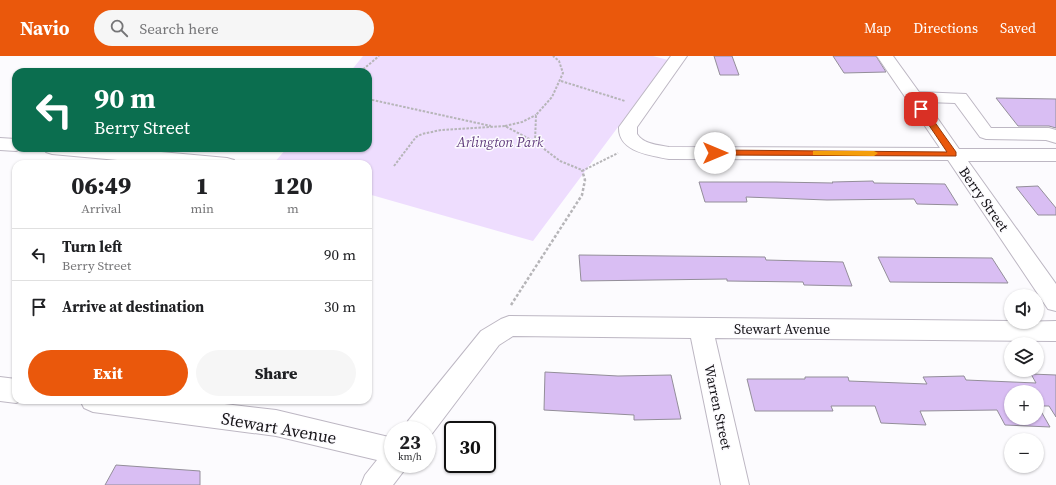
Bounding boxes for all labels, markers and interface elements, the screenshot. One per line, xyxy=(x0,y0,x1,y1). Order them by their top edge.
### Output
search box xyxy=(94,10,374,46)
text: Navio xyxy=(20,15,70,41)
icon: search xyxy=(108,17,130,39)
text: Search here xyxy=(140,18,219,39)
text: Map xyxy=(864,18,891,38)
text: Directions xyxy=(913,18,978,38)
text: Saved xyxy=(1000,18,1036,38)
text: 90 m xyxy=(94,79,156,117)
icon: left xyxy=(28,84,80,136)
pin xyxy=(904,92,938,126)
icon: arrive xyxy=(910,98,932,120)
text: Berry Street xyxy=(94,115,190,140)
park label: Arlington Park xyxy=(456,132,544,152)
position arrow xyxy=(694,132,736,174)
street label: Berry Street xyxy=(954,163,1014,236)
text: 06:49 xyxy=(71,169,131,202)
text: 1 xyxy=(196,169,209,202)
text: 120 xyxy=(273,169,313,202)
text: Arrival xyxy=(81,200,121,217)
text: min xyxy=(190,200,214,217)
text: m xyxy=(287,200,299,217)
text: Turn left xyxy=(62,236,122,257)
icon: left xyxy=(28,244,50,266)
text: 90 m xyxy=(324,244,356,265)
text: Berry Street xyxy=(62,257,131,274)
map controls xyxy=(1004,289,1044,473)
button: sound xyxy=(1004,289,1044,329)
icon: arrive xyxy=(28,296,50,318)
text: Arrive at destination xyxy=(62,296,204,317)
text: 30 m xyxy=(324,296,356,317)
street label: Stewart Avenue xyxy=(734,319,830,339)
button: layers xyxy=(1004,337,1044,377)
button: Exit xyxy=(28,350,188,396)
button: Share xyxy=(196,350,356,396)
street label: Warren Street xyxy=(699,363,737,452)
button: + xyxy=(1004,385,1044,425)
street label: Stewart Avenue xyxy=(219,406,339,450)
speed limit sign: 30 xyxy=(444,421,496,473)
text: 23 xyxy=(399,428,421,456)
button: − xyxy=(1004,433,1044,473)
text: km/h xyxy=(398,450,422,463)

